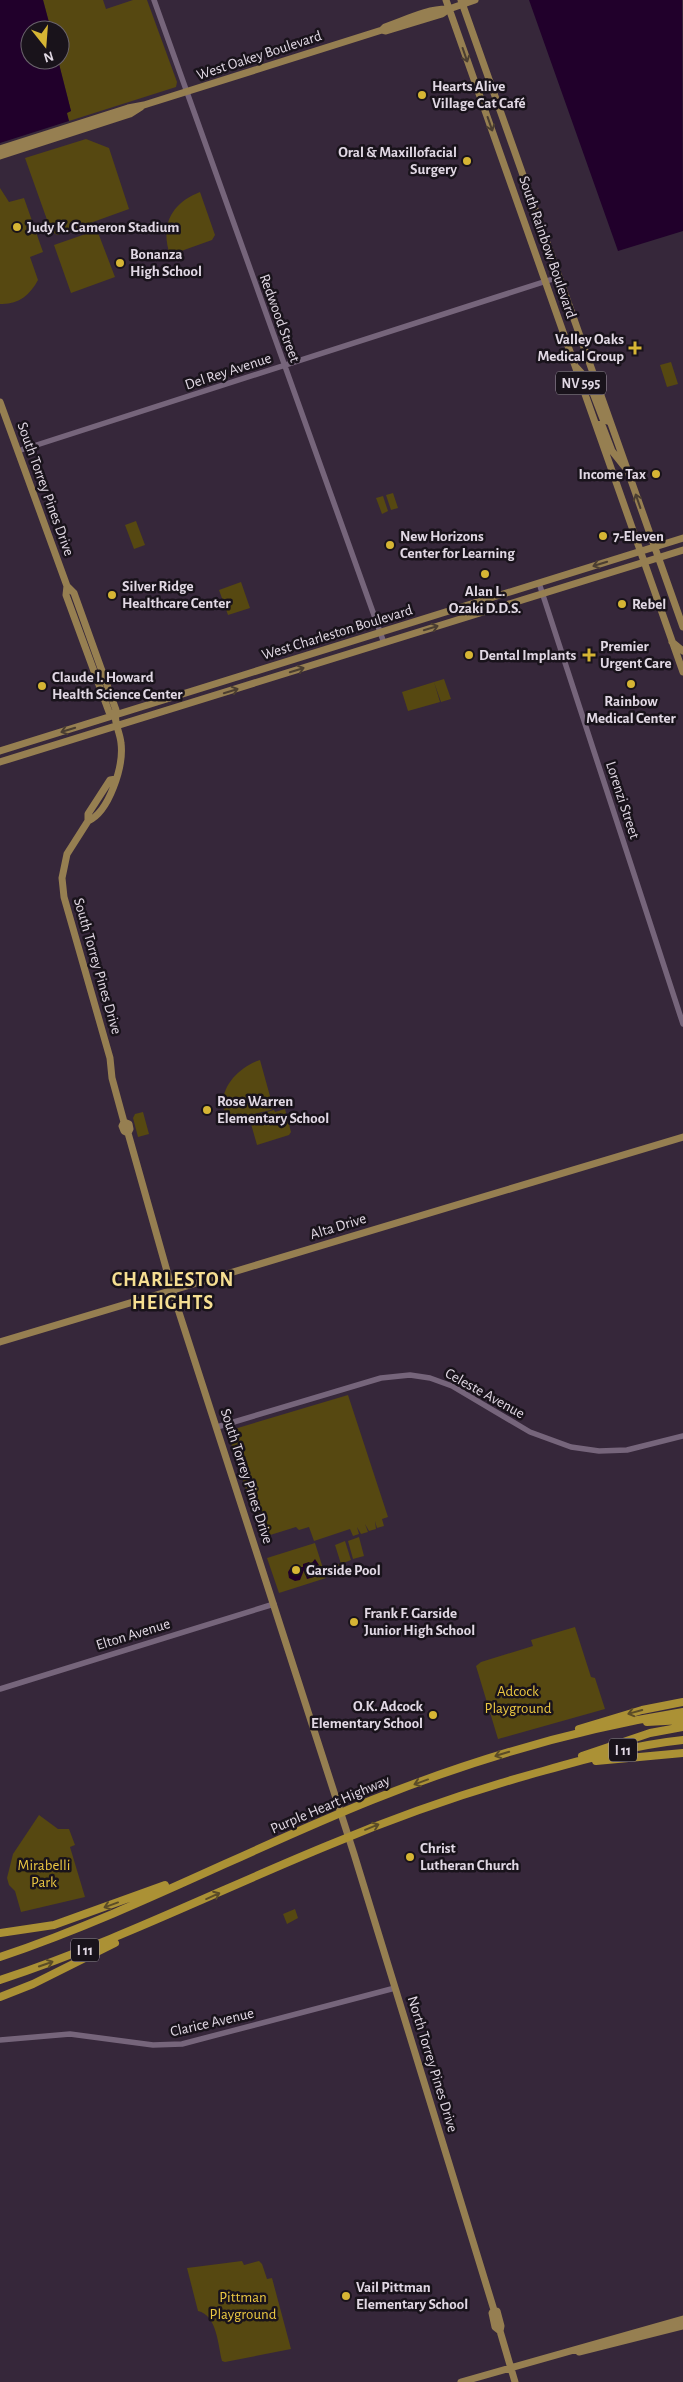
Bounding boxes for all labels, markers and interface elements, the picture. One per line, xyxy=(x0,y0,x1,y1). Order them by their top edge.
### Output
north arrow xyxy=(20,20,70,70)
street label: West Oakey Boulevard xyxy=(195,28,324,83)
one-way arrow xyxy=(461,47,470,62)
text: N xyxy=(42,48,55,65)
place label: Hearts Alive Village Cat Café xyxy=(432,79,526,111)
marker: Hearts Alive Village Cat Café xyxy=(416,89,428,101)
one-way arrow xyxy=(485,116,495,132)
place label: Oral & Maxillofacial Surgery xyxy=(338,145,457,177)
marker: Oral & Maxillofacial Surgery xyxy=(461,155,473,167)
street label: South Rainbow Boulevard xyxy=(516,174,579,321)
place label: Judy K. Cameron Stadium xyxy=(27,220,179,235)
marker: Judy K. Cameron Stadium xyxy=(11,221,23,233)
place label: Bonanza High School xyxy=(130,247,202,279)
marker: Bonanza High School xyxy=(114,257,126,269)
street label: Redwood Street xyxy=(257,272,302,364)
place label: Valley Oaks Medical Group xyxy=(537,332,624,364)
marker: Valley Oaks Medical Group xyxy=(628,341,642,355)
street label: Del Rey Avenue xyxy=(183,350,273,393)
road number: NV 595 xyxy=(556,372,606,394)
street label: South Torrey Pines Drive xyxy=(14,420,77,558)
place label: Income Tax xyxy=(578,467,646,482)
marker: Income Tax xyxy=(650,468,662,480)
one-way arrow xyxy=(633,494,642,509)
place label: New Horizons Center for Learning xyxy=(400,529,515,561)
place label: 7-Eleven xyxy=(613,529,664,544)
marker: 7-Eleven xyxy=(597,530,609,542)
marker: New Horizons Center for Learning xyxy=(384,539,396,551)
one-way arrow xyxy=(592,559,608,569)
marker: Alan L. Ozaki D.D.S. xyxy=(479,568,491,580)
place label: Silver Ridge Healthcare Center xyxy=(122,579,231,611)
place label: Alan L. Ozaki D.D.S. xyxy=(449,584,521,616)
marker: Silver Ridge Healthcare Center xyxy=(106,589,118,601)
place label: Rebel xyxy=(632,597,666,612)
marker: Rebel xyxy=(616,598,628,610)
street label: West Charleston Boulevard xyxy=(260,602,415,663)
one-way arrow xyxy=(422,623,438,633)
place label: Premier Urgent Care xyxy=(600,639,671,671)
place label: Dental Implants xyxy=(479,648,577,663)
marker: Premier Urgent Care xyxy=(582,648,596,662)
marker: Dental Implants xyxy=(463,649,475,661)
one-way arrow xyxy=(289,664,305,674)
place label: Claude I. Howard Health Science Center xyxy=(52,670,183,702)
marker: Rainbow Medical Center xyxy=(625,678,637,690)
marker: Claude I. Howard Health Science Center xyxy=(36,680,48,692)
one-way arrow xyxy=(222,685,238,695)
place label: Rainbow Medical Center xyxy=(586,694,676,726)
one-way arrow xyxy=(60,726,76,736)
street label: Lorenzi Street xyxy=(603,760,642,841)
street label: South Torrey Pines Drive xyxy=(71,896,124,1036)
place label: Rose Warren Elementary School xyxy=(217,1094,329,1126)
marker: Rose Warren Elementary School xyxy=(201,1104,213,1116)
street label: Alta Drive xyxy=(308,1211,368,1242)
district label: CHARLESTON HEIGHTS xyxy=(112,1270,234,1313)
street label: Celeste Avenue xyxy=(443,1365,527,1421)
street label: South Torrey Pines Drive xyxy=(218,1407,276,1546)
place label: Garside Pool xyxy=(306,1563,381,1578)
marker: Garside Pool xyxy=(290,1564,302,1576)
place label: Frank F. Garside Junior High School xyxy=(364,1606,475,1638)
street label: Elton Avenue xyxy=(94,1616,172,1653)
marker: Frank F. Garside Junior High School xyxy=(348,1616,360,1628)
park label: Adcock Playground xyxy=(485,1684,552,1716)
place label: O.K. Adcock Elementary School xyxy=(311,1699,424,1731)
one-way arrow xyxy=(628,1707,644,1717)
marker: O.K. Adcock Elementary School xyxy=(427,1709,439,1721)
road number: I 11 xyxy=(609,1738,637,1762)
one-way arrow xyxy=(494,1749,510,1759)
street label: Purple Heart Highway xyxy=(268,1772,393,1836)
one-way arrow xyxy=(413,1778,429,1787)
one-way arrow xyxy=(364,1822,379,1832)
place label: Christ Lutheran Church xyxy=(420,1841,519,1873)
marker: Christ Lutheran Church xyxy=(404,1851,416,1863)
park label: Mirabelli Park xyxy=(18,1858,70,1890)
one-way arrow xyxy=(205,1891,220,1900)
one-way arrow xyxy=(103,1901,119,1910)
road number: I 11 xyxy=(71,1938,99,1962)
one-way arrow xyxy=(38,1959,53,1968)
street label: North Torrey Pines Drive xyxy=(405,1994,460,2134)
street label: Clarice Avenue xyxy=(169,2006,256,2039)
place label: Vail Pittman Elementary School xyxy=(356,2280,468,2312)
park label: Pittman Playground xyxy=(210,2290,277,2322)
marker: Vail Pittman Elementary School xyxy=(340,2290,352,2302)

